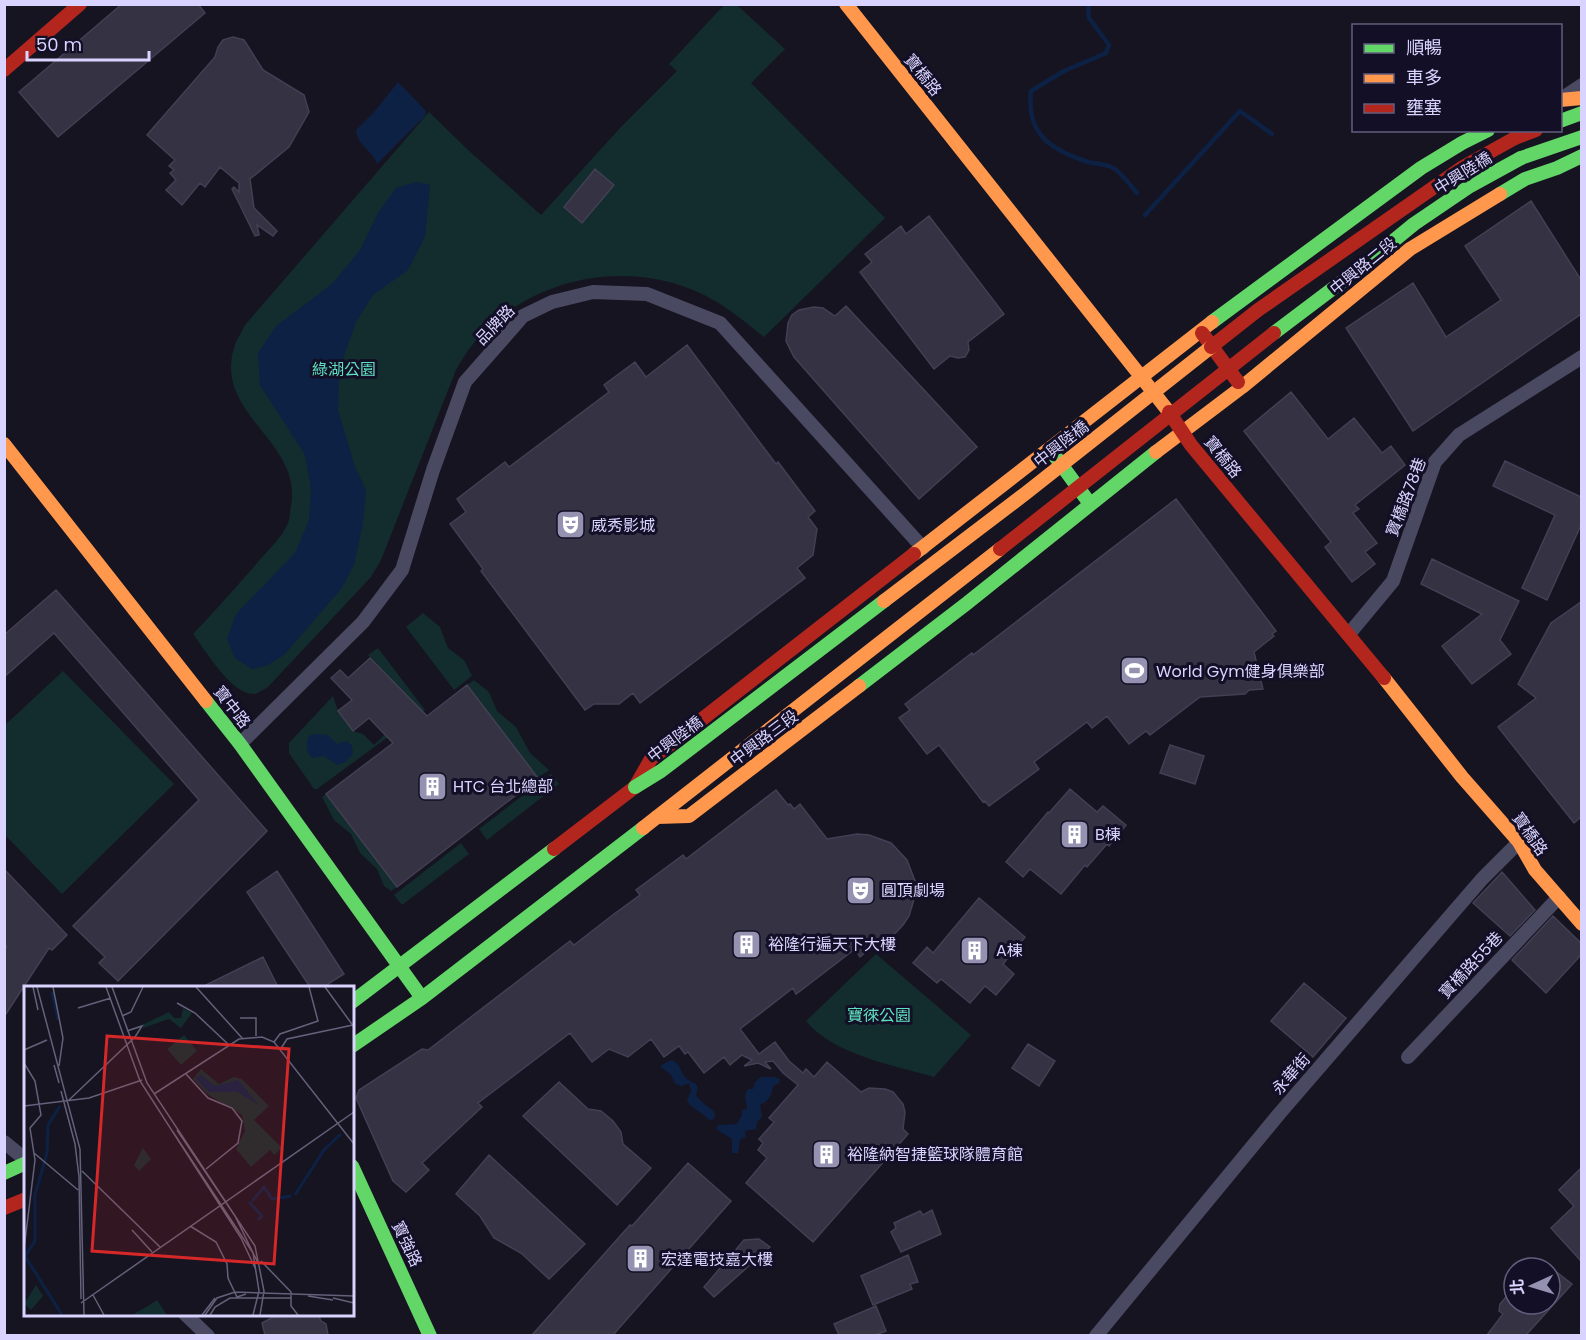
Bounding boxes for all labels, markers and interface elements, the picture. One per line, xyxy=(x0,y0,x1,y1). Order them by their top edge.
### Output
scale bar xyxy=(27,24,148,62)
legend xyxy=(1352,24,1562,132)
text: 50 m xyxy=(36,32,82,57)
text: 順暢 xyxy=(1406,35,1442,60)
street label: 寶橋路 xyxy=(899,49,947,101)
text: 車多 xyxy=(1406,65,1442,90)
text: 壅塞 xyxy=(1406,95,1442,120)
street label: 中興陸橋 xyxy=(1430,146,1496,200)
street label: 中興路二段 xyxy=(1325,232,1401,300)
street label: 品牌路 xyxy=(470,300,520,350)
park label: 綠湖公園 xyxy=(312,358,376,381)
street label: 中興陸橋 xyxy=(1029,415,1093,473)
street label: 寶橋路 xyxy=(1199,431,1247,483)
street label: 寶橋路78巷 xyxy=(1380,454,1432,540)
theatre icon: 威秀影城 xyxy=(554,509,586,541)
place label: 威秀影城 xyxy=(591,514,655,537)
sports icon: World Gym健身俱樂部 xyxy=(1119,655,1151,687)
place label: World Gym健身俱樂部 xyxy=(1156,660,1325,683)
street label: 寶中路 xyxy=(208,681,256,733)
street label: 中興路三段 xyxy=(725,705,803,771)
street label: 中興陸橋 xyxy=(643,711,707,767)
building icon: HTC 台北總部 xyxy=(416,770,448,802)
place label: HTC 台北總部 xyxy=(453,775,553,798)
street label: 寶橋路 xyxy=(1507,808,1553,860)
building icon: B棟 xyxy=(1058,818,1090,850)
place label: B棟 xyxy=(1095,823,1121,846)
theatre icon: 圓頂劇場 xyxy=(844,874,876,906)
place label: 圓頂劇場 xyxy=(881,879,945,902)
street label: 寶橋路55巷 xyxy=(1434,926,1508,1004)
building icon: 裕隆行遍天下大樓 xyxy=(731,928,763,960)
place label: 裕隆行遍天下大樓 xyxy=(768,933,896,956)
building icon: A棟 xyxy=(959,934,991,966)
place label: A棟 xyxy=(996,939,1023,962)
inset map xyxy=(24,986,354,1316)
park label: 寶徠公園 xyxy=(847,1004,911,1027)
street label: 永華街 xyxy=(1267,1048,1315,1100)
building icon: 裕隆納智捷籃球隊體育館 xyxy=(810,1138,842,1170)
place label: 裕隆納智捷籃球隊體育館 xyxy=(847,1143,1023,1166)
street label: 寶強路 xyxy=(386,1217,428,1271)
building icon: 宏達電技嘉大樓 xyxy=(624,1243,656,1275)
place label: 宏達電技嘉大樓 xyxy=(661,1248,773,1271)
north arrow xyxy=(1502,1256,1562,1316)
text: 北 xyxy=(1506,1278,1530,1296)

